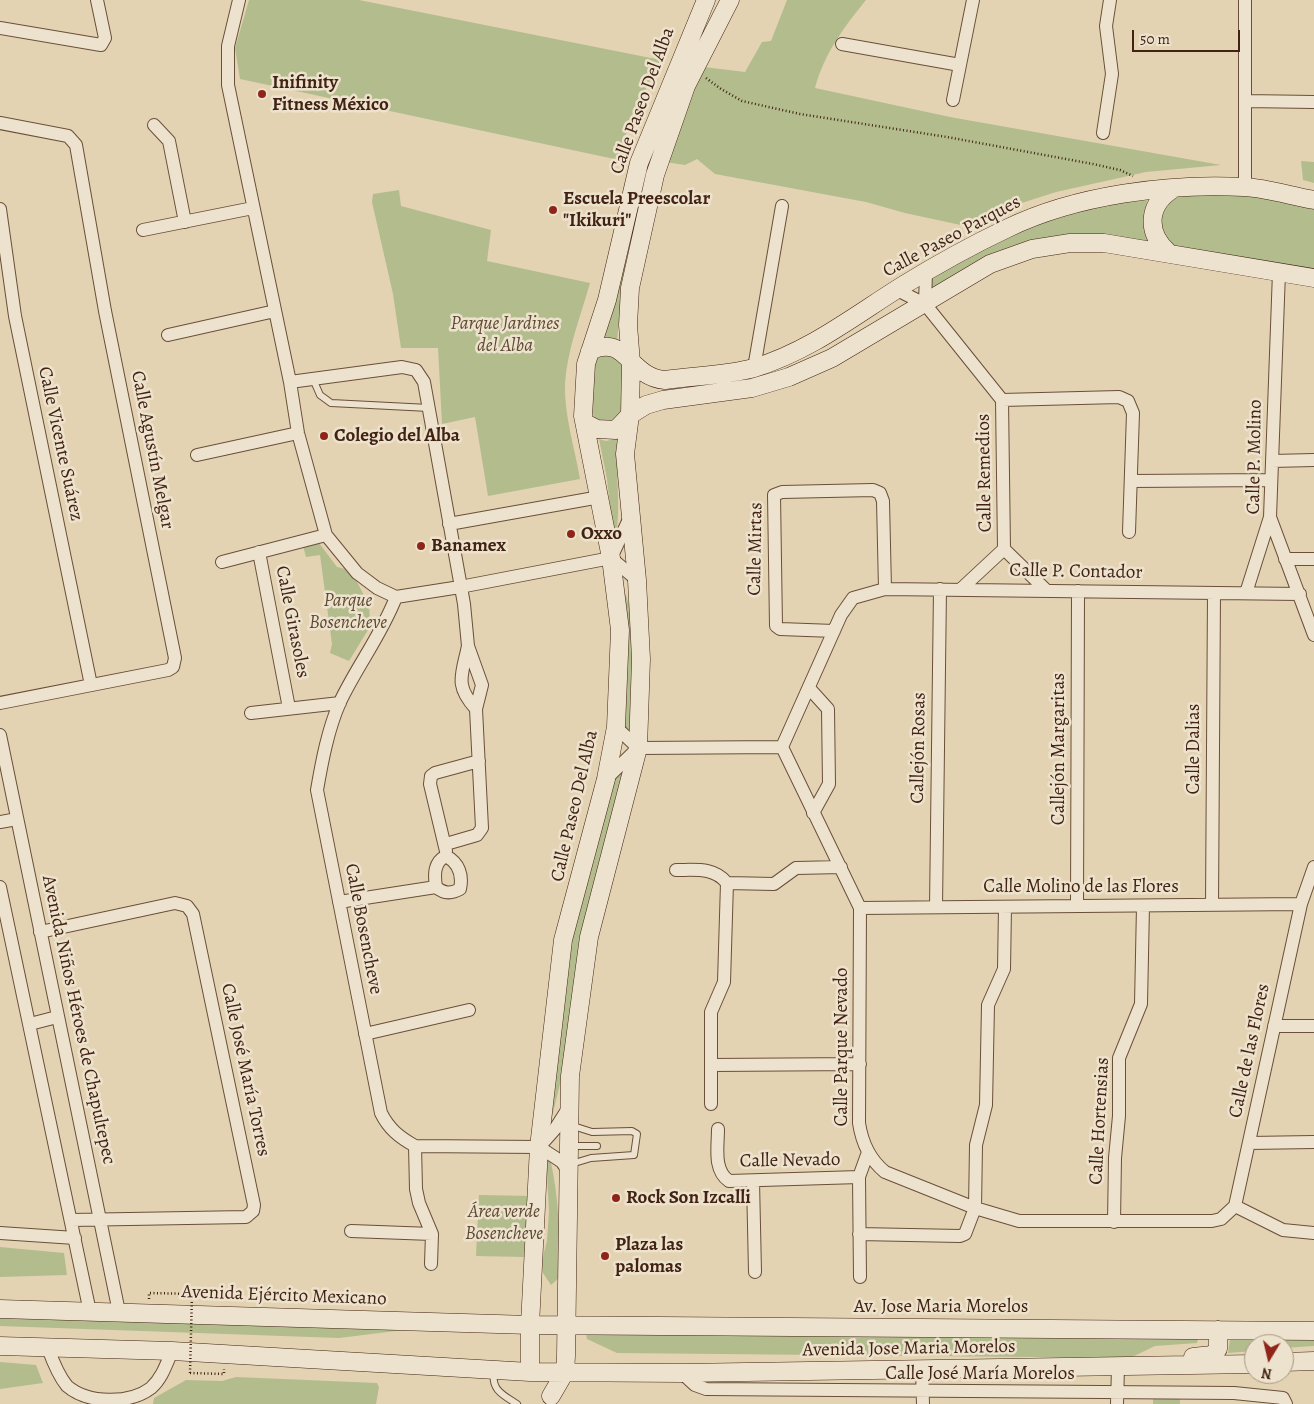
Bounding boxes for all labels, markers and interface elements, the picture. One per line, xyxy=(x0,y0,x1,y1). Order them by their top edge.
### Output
scale bar xyxy=(1134,20,1242,52)
street label: Calle Paseo Del Alba xyxy=(606,24,680,178)
text: 50 m xyxy=(1140,29,1170,49)
place label: Inifinity Fitness México xyxy=(272,72,389,116)
marker: Inifinity Fitness México xyxy=(256,88,268,100)
place label: Escuela Preescolar "Ikikuri" xyxy=(563,188,710,232)
street label: Calle Paseo Parques xyxy=(879,191,1025,283)
marker: Escuela Preescolar "Ikikuri" xyxy=(547,204,559,216)
park label: Parque Jardines del Alba xyxy=(451,313,559,357)
street label: Calle Vicente Suárez xyxy=(33,365,87,523)
street label: Calle Agustín Melgar xyxy=(125,369,179,531)
street label: Calle P. Molino xyxy=(1243,399,1267,515)
street label: Calle Remedios xyxy=(973,413,997,533)
place label: Colegio del Alba xyxy=(334,425,460,447)
marker: Colegio del Alba xyxy=(318,430,330,442)
street label: Calle Mirtas xyxy=(744,502,768,596)
place label: Oxxo xyxy=(581,523,622,545)
marker: Oxxo xyxy=(565,528,577,540)
place label: Banamex xyxy=(431,535,506,557)
marker: Banamex xyxy=(415,540,427,552)
street label: Calle P. Contador xyxy=(1009,559,1143,585)
street label: Calle Girasoles xyxy=(270,564,314,680)
park label: Parque Bosencheve xyxy=(309,590,387,634)
street label: Callejón Margaritas xyxy=(1048,673,1070,825)
street label: Callejón Rosas xyxy=(907,692,931,804)
street label: Calle Dalias xyxy=(1183,704,1205,794)
street label: Calle Paseo Del Alba xyxy=(546,728,604,884)
street label: Calle Bosencheve xyxy=(339,862,387,996)
street label: Avenida Niños Héroes de Chapultepec xyxy=(36,873,120,1167)
street label: Calle Molino de las Flores xyxy=(983,876,1179,898)
street label: Calle Parque Nevado xyxy=(831,967,853,1127)
street label: Calle José María Torres xyxy=(216,981,274,1159)
street label: Calle de las Flores xyxy=(1225,982,1275,1120)
street label: Calle Hortensias xyxy=(1085,1057,1115,1185)
street label: Calle Nevado xyxy=(739,1149,841,1173)
place label: Rock Son Izcalli xyxy=(626,1187,751,1209)
marker: Rock Son Izcalli xyxy=(610,1192,622,1204)
park label: Área verde Bosencheve xyxy=(465,1201,543,1245)
place label: Plaza las palomas xyxy=(615,1234,683,1278)
marker: Plaza las palomas xyxy=(599,1250,611,1262)
street label: Avenida Ejército Mexicano xyxy=(181,1281,387,1311)
street label: Av. Jose Maria Morelos xyxy=(854,1296,1028,1318)
north arrow xyxy=(1244,1334,1294,1384)
street label: Avenida Jose Maria Morelos xyxy=(802,1336,1016,1362)
street label: Calle José María Morelos xyxy=(885,1363,1075,1385)
text: N xyxy=(1260,1363,1273,1384)

